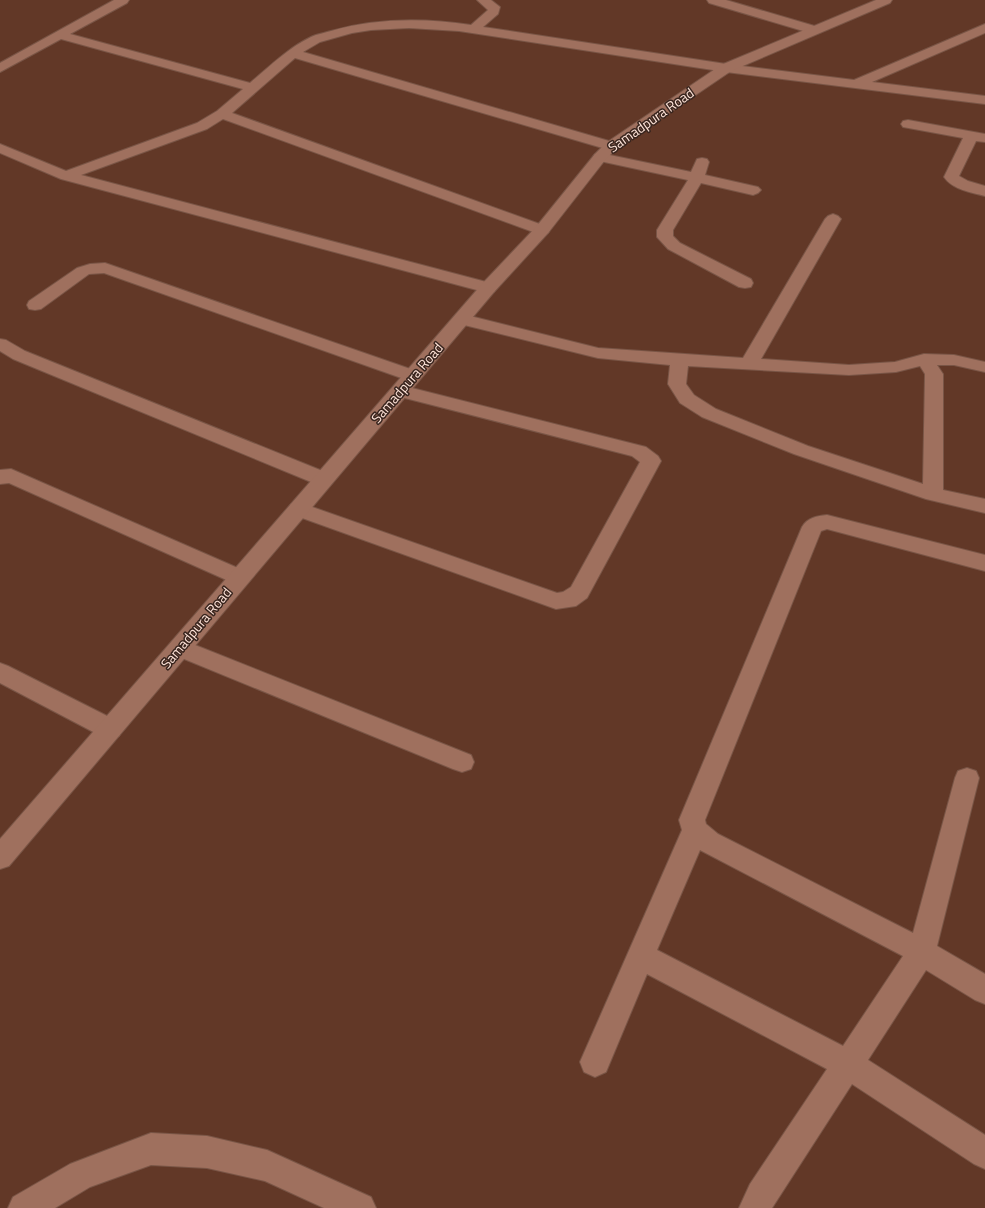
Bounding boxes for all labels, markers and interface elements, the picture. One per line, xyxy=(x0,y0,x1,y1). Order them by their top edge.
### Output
street label: Samadpura Road xyxy=(603,82,698,157)
street label: Samadpura Road xyxy=(366,338,448,428)
street label: Samadpura Road xyxy=(155,582,236,673)

